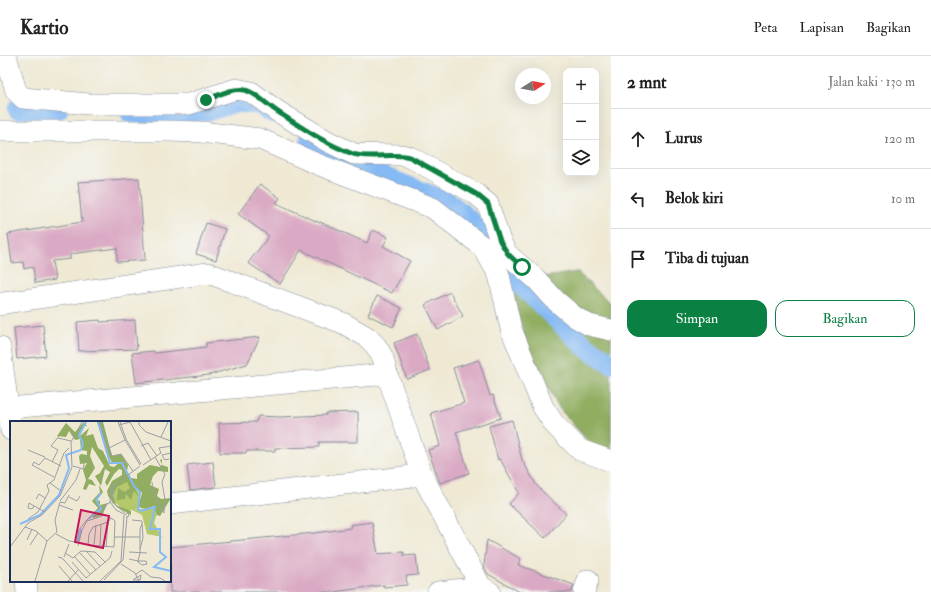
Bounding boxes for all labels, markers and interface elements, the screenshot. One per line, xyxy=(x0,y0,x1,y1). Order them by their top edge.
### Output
text: Kartio xyxy=(20,16,68,40)
text: Peta xyxy=(754,19,777,36)
text: Lapisan xyxy=(799,19,844,36)
text: Bagikan xyxy=(866,19,911,36)
north arrow xyxy=(515,68,551,104)
map controls xyxy=(563,68,599,176)
button: + xyxy=(563,68,599,104)
text: 2 mnt xyxy=(627,72,667,93)
text: Jalan kaki · 130 m xyxy=(828,74,915,90)
route end xyxy=(197,91,215,109)
button: − xyxy=(563,104,599,140)
icon: ahead xyxy=(627,128,649,150)
text: Lurus xyxy=(665,129,702,148)
text: 120 m xyxy=(884,131,915,147)
button: layers xyxy=(563,140,599,176)
icon: left xyxy=(627,188,649,210)
text: Belok kiri xyxy=(665,189,723,208)
text: 10 m xyxy=(891,191,915,207)
icon: arrive xyxy=(627,248,649,270)
text: Tiba di tujuan xyxy=(665,249,749,268)
route start xyxy=(513,258,531,276)
button: Simpan xyxy=(627,300,767,337)
button: Bagikan xyxy=(775,300,915,337)
inset map xyxy=(10,421,171,582)

